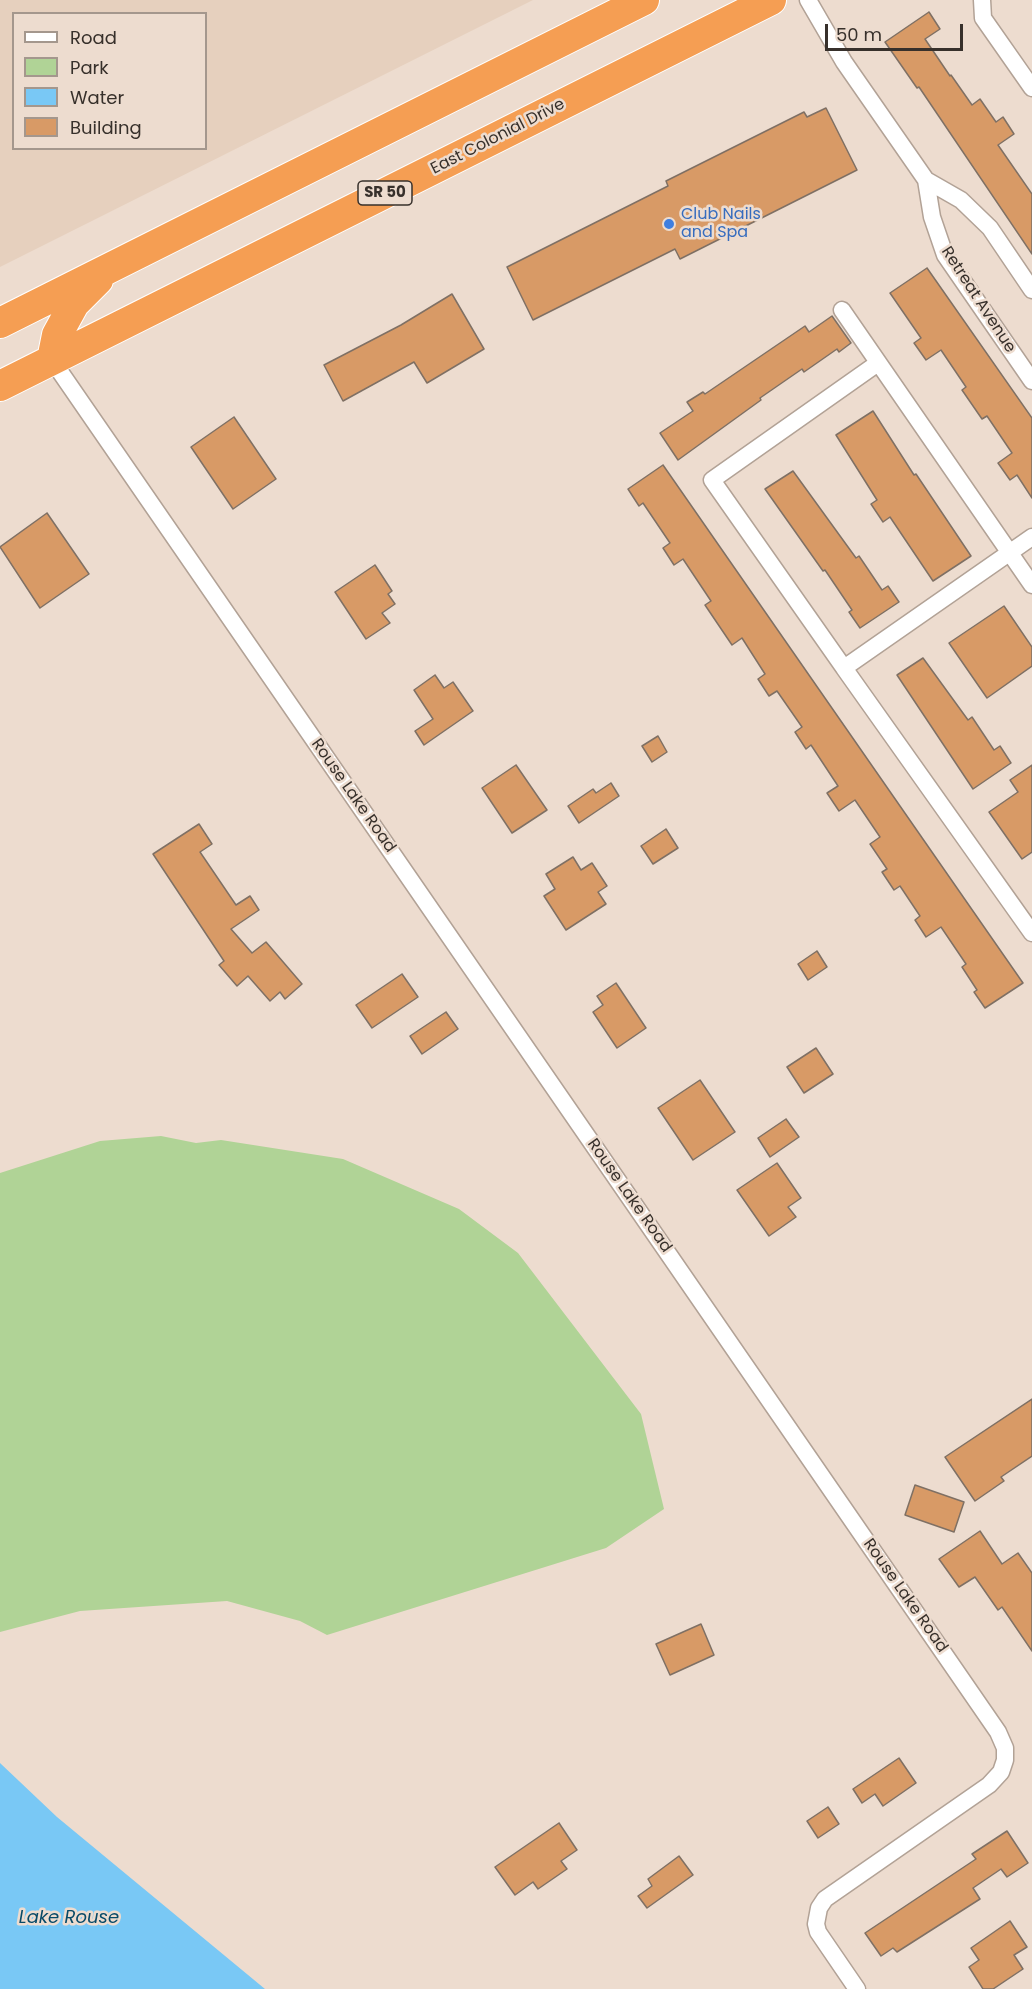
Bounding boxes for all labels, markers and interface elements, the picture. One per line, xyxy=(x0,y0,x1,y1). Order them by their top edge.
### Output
legend xyxy=(12,12,207,150)
scale bar xyxy=(828,12,966,50)
text: 50 m xyxy=(836,22,882,47)
text: Road xyxy=(70,25,117,50)
text: Park xyxy=(70,55,109,80)
text: Water xyxy=(70,85,124,110)
street label: East Colonial Drive xyxy=(428,95,568,179)
text: Building xyxy=(70,115,142,140)
road number: SR 50 xyxy=(358,181,412,205)
place label: Club Nails and Spa xyxy=(681,205,761,243)
marker: Club Nails and Spa xyxy=(662,217,676,231)
street label: Retreat Avenue xyxy=(937,243,1019,357)
street label: Rouse Lake Road xyxy=(307,735,399,857)
street label: Rouse Lake Road xyxy=(583,1135,675,1257)
street label: Rouse Lake Road xyxy=(859,1535,951,1657)
water label: Lake Rouse xyxy=(19,1907,119,1929)

